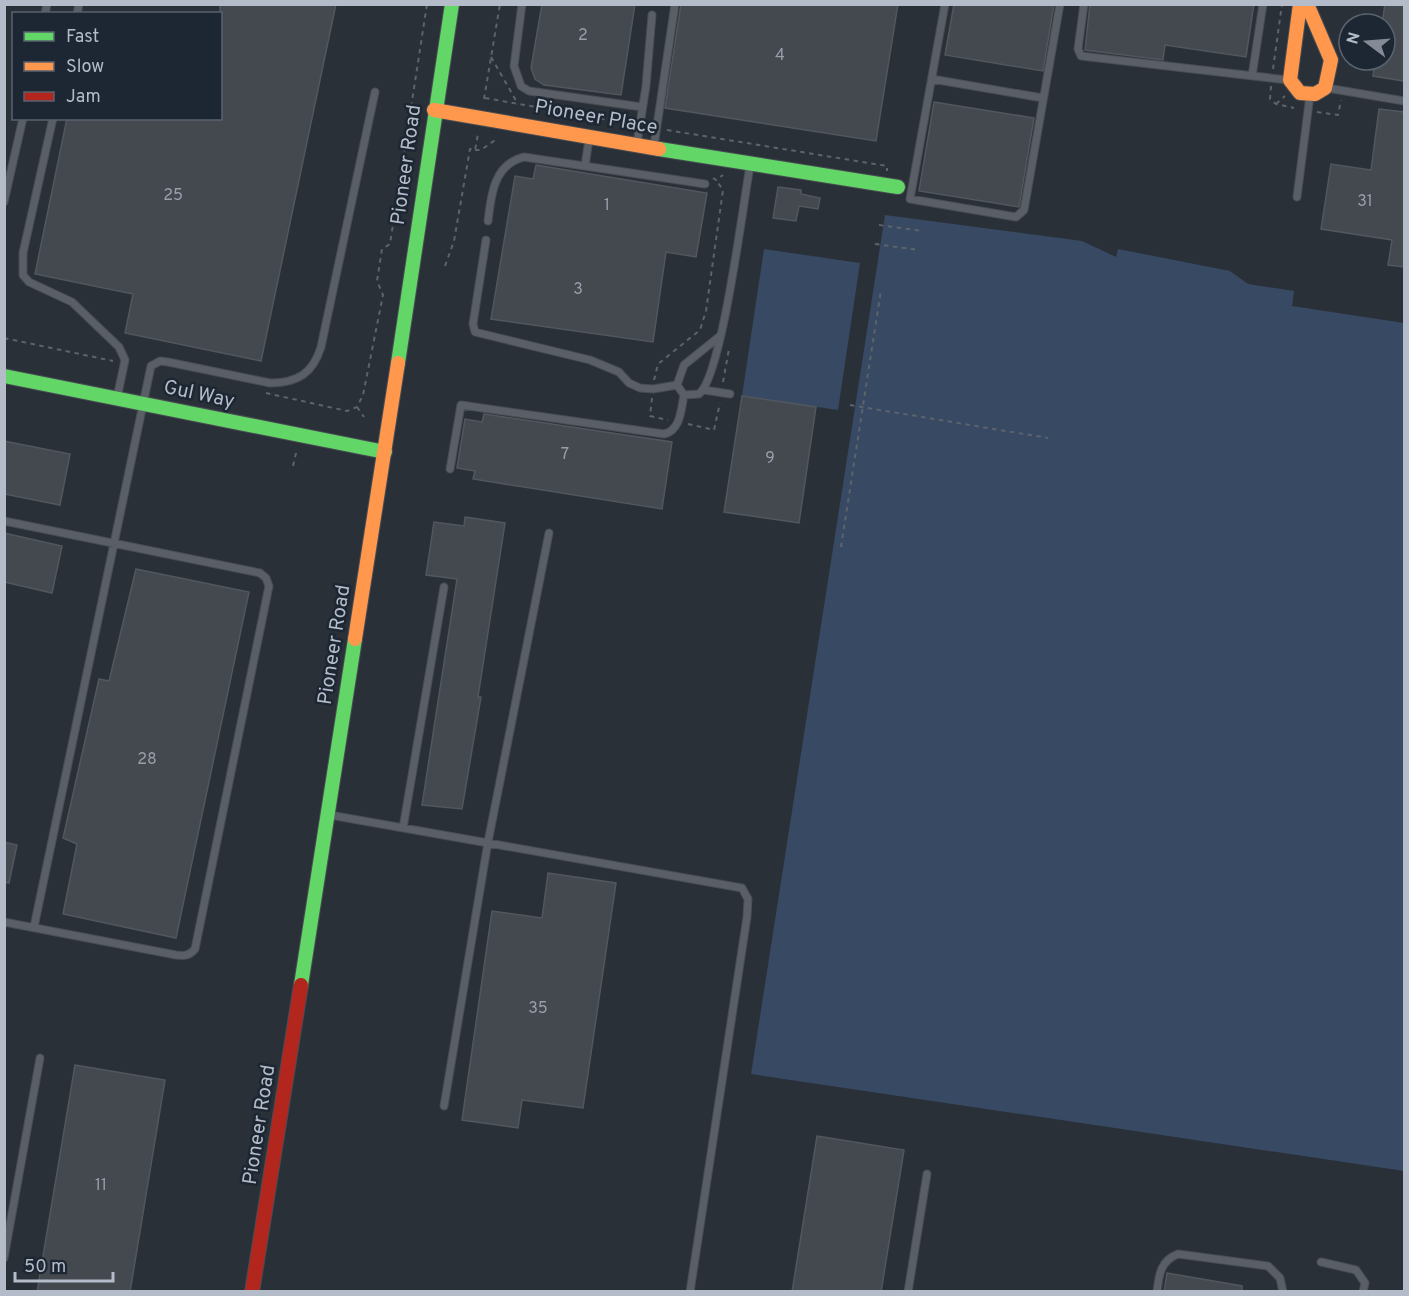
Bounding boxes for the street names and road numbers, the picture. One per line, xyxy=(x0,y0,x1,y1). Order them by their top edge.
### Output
street label: Pioneer Place xyxy=(532,94,660,142)
street label: Pioneer Road xyxy=(386,103,428,227)
street label: Gul Way xyxy=(161,375,237,415)
street label: Pioneer Road xyxy=(313,583,357,707)
street label: Pioneer Road xyxy=(238,1063,282,1187)

